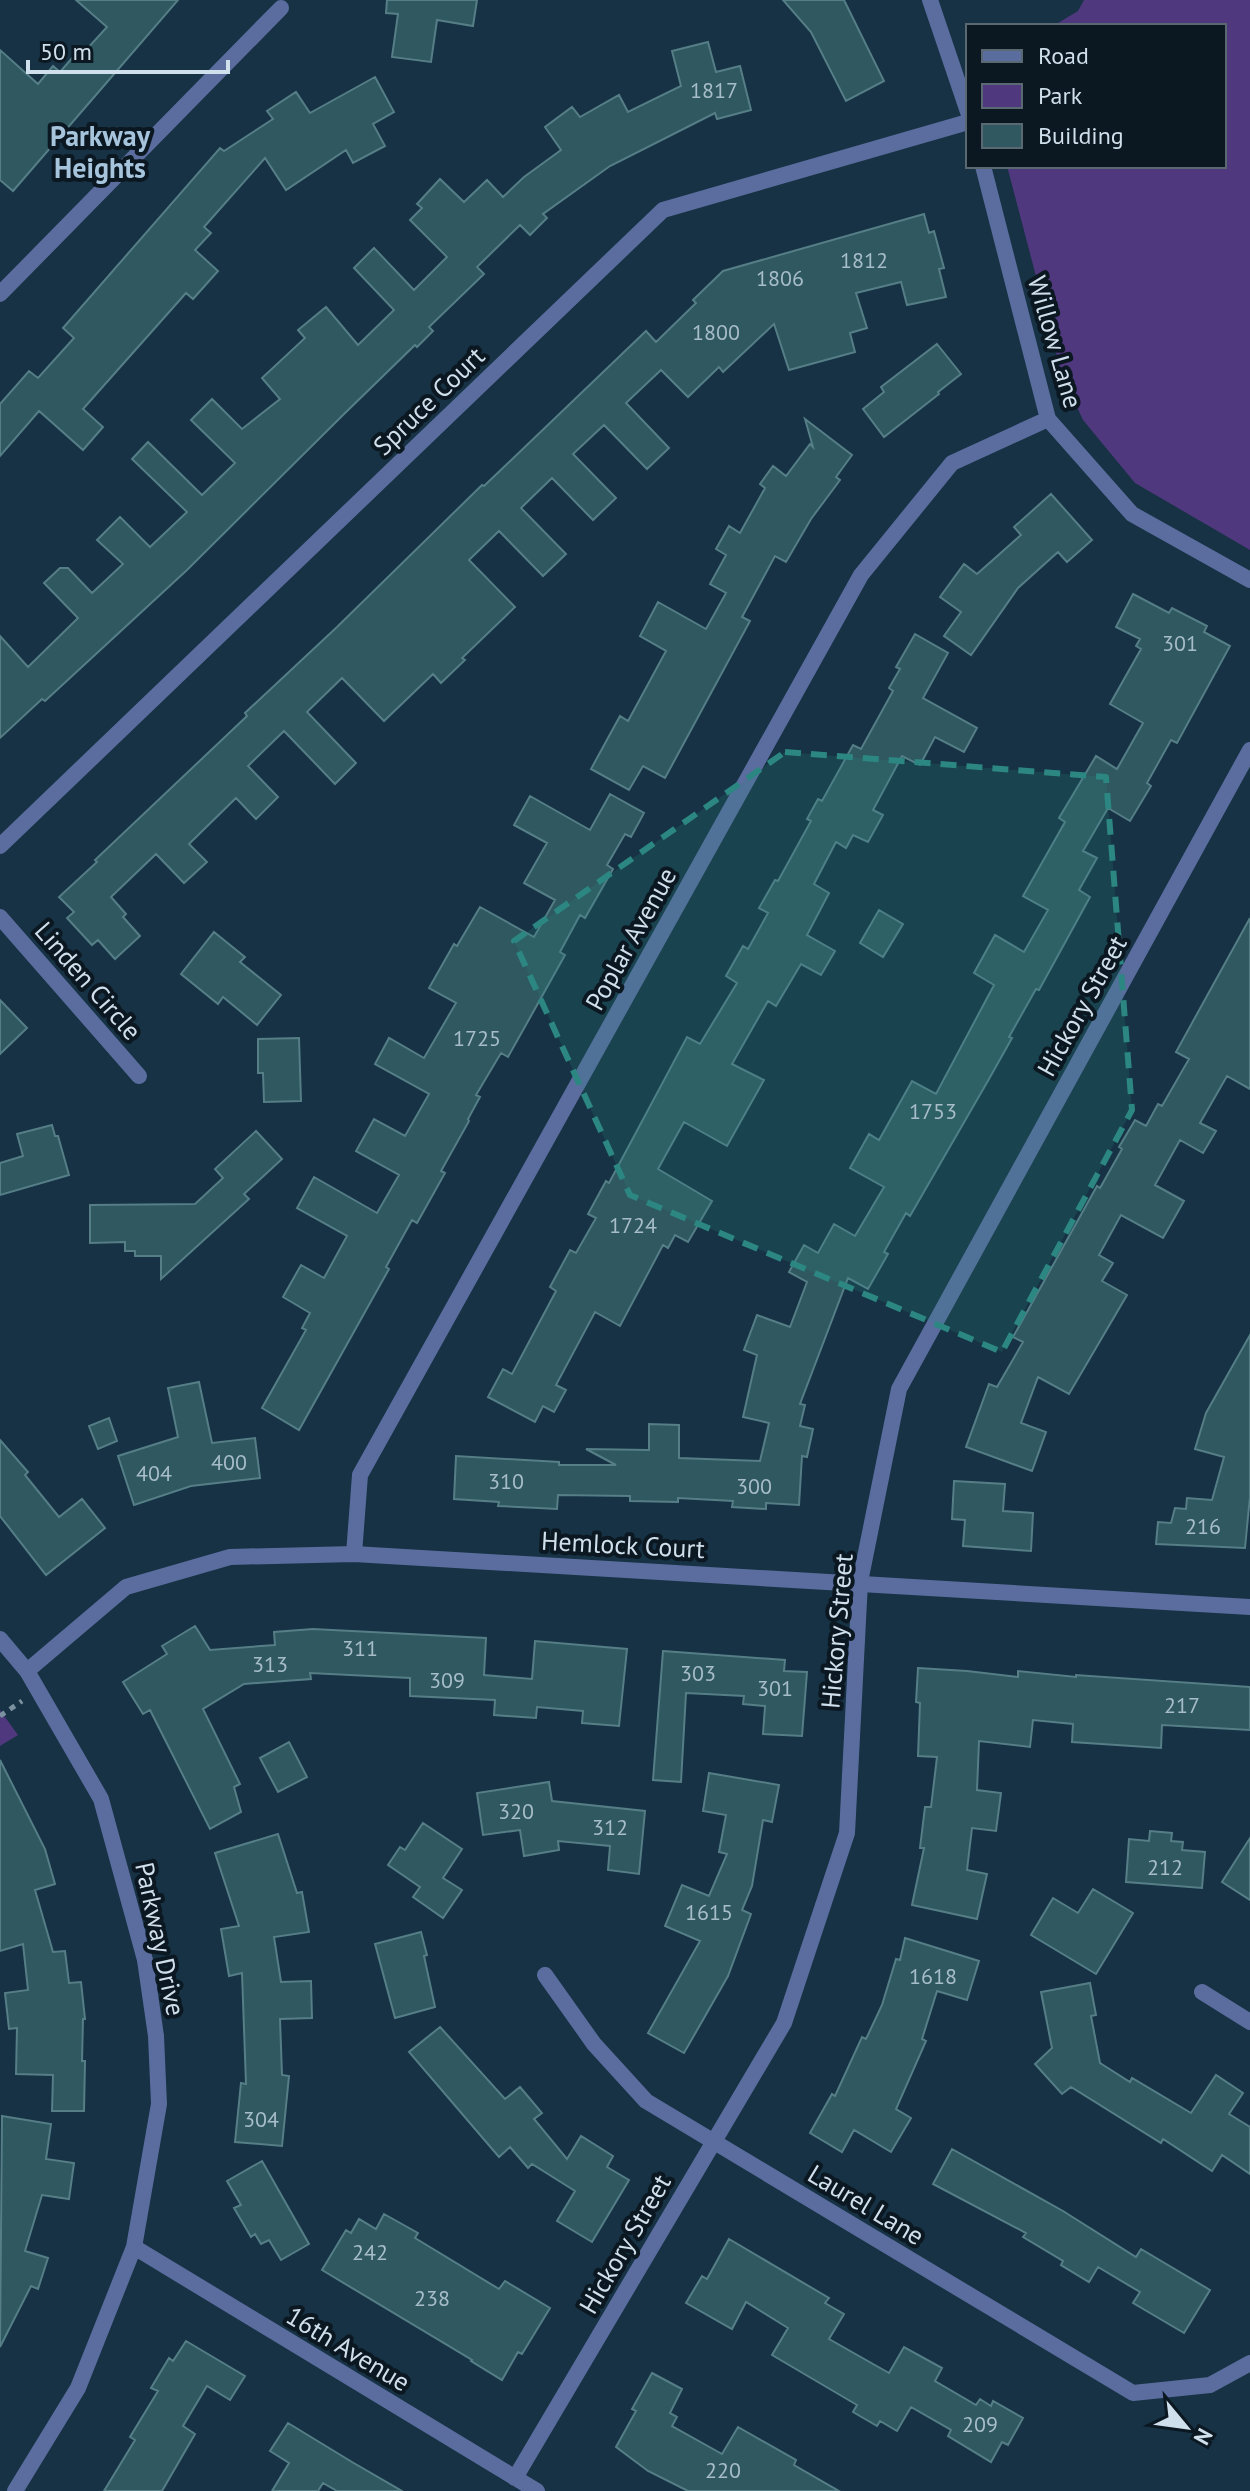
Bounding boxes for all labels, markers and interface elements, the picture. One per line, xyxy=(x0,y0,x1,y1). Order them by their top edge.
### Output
scale bar xyxy=(28,24,228,74)
legend xyxy=(966,24,1226,168)
text: 50 m xyxy=(40,36,92,67)
text: Road xyxy=(1038,40,1089,71)
house number: 1817 xyxy=(690,76,738,104)
text: Park xyxy=(1038,80,1083,111)
district label: Parkway Heights xyxy=(50,117,151,186)
text: Building xyxy=(1038,120,1124,151)
house number: 1812 xyxy=(840,246,888,274)
house number: 1806 xyxy=(756,264,804,292)
street label: Willow Lane xyxy=(1021,272,1090,412)
house number: 1800 xyxy=(692,318,740,346)
street label: Spruce Court xyxy=(366,339,491,462)
house number: 301 xyxy=(1162,629,1198,657)
street label: Poplar Avenue xyxy=(578,862,683,1016)
street label: Linden Circle xyxy=(28,915,149,1047)
street label: Hickory Street xyxy=(1029,930,1134,1082)
house number: 1725 xyxy=(453,1024,501,1052)
house number: 1753 xyxy=(909,1097,957,1125)
house number: 1724 xyxy=(609,1211,657,1239)
house number: 400 xyxy=(211,1448,247,1476)
house number: 404 xyxy=(136,1459,172,1487)
house number: 310 xyxy=(488,1467,524,1495)
house number: 300 xyxy=(736,1472,772,1500)
house number: 216 xyxy=(1185,1512,1221,1540)
street label: Hemlock Court xyxy=(540,1524,706,1565)
street label: Hickory Street xyxy=(813,1552,860,1710)
house number: 311 xyxy=(342,1634,378,1662)
house number: 313 xyxy=(252,1650,288,1678)
house number: 303 xyxy=(680,1659,716,1687)
house number: 309 xyxy=(429,1666,465,1694)
house number: 301 xyxy=(757,1674,793,1702)
house number: 217 xyxy=(1164,1691,1200,1719)
house number: 320 xyxy=(498,1797,534,1825)
house number: 312 xyxy=(592,1813,628,1841)
house number: 212 xyxy=(1147,1853,1183,1881)
street label: Parkway Drive xyxy=(128,1859,193,2019)
house number: 1615 xyxy=(685,1898,733,1926)
house number: 1618 xyxy=(909,1962,957,1990)
house number: 304 xyxy=(243,2105,279,2133)
street label: Laurel Lane xyxy=(802,2157,930,2252)
street label: Hickory Street xyxy=(571,2168,678,2319)
house number: 242 xyxy=(352,2238,388,2266)
house number: 238 xyxy=(414,2284,450,2312)
street label: 16th Avenue xyxy=(280,2299,416,2398)
north arrow xyxy=(1146,2387,1226,2467)
house number: 209 xyxy=(962,2410,998,2438)
text: N xyxy=(1188,2424,1219,2450)
house number: 220 xyxy=(705,2456,741,2484)

